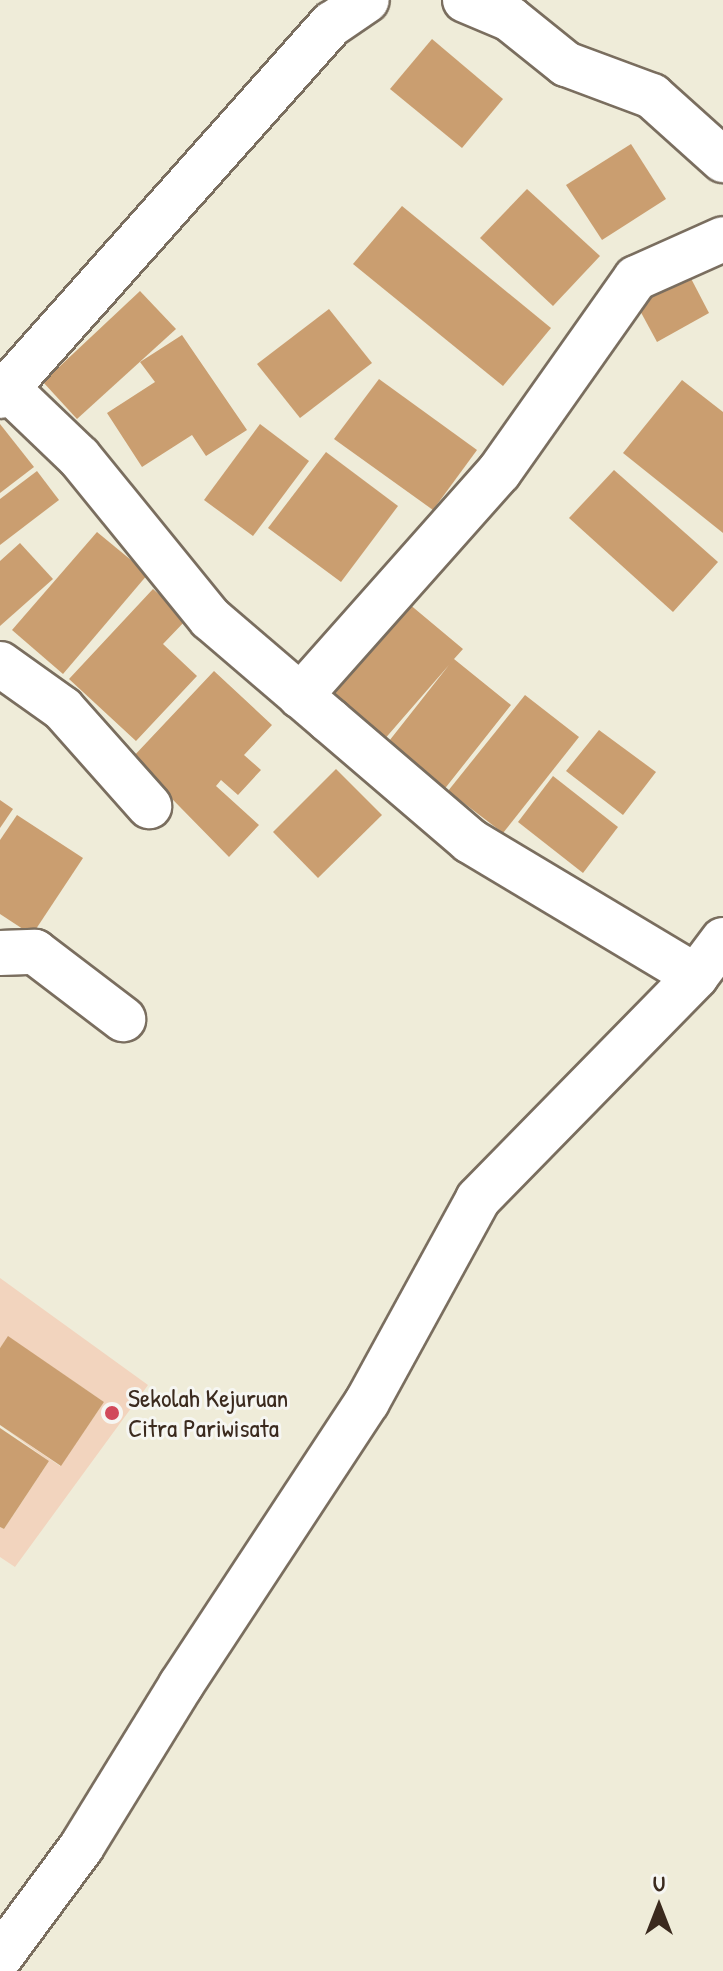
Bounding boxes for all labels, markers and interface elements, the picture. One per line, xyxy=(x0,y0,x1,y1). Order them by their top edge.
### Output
place label: Sekolah Kejuruan Citra Pariwisata xyxy=(128,1382,288,1444)
marker: Sekolah Kejuruan Citra Pariwisata xyxy=(103,1404,121,1422)
north arrow xyxy=(619,1867,699,1947)
text: U xyxy=(653,1868,665,1898)

